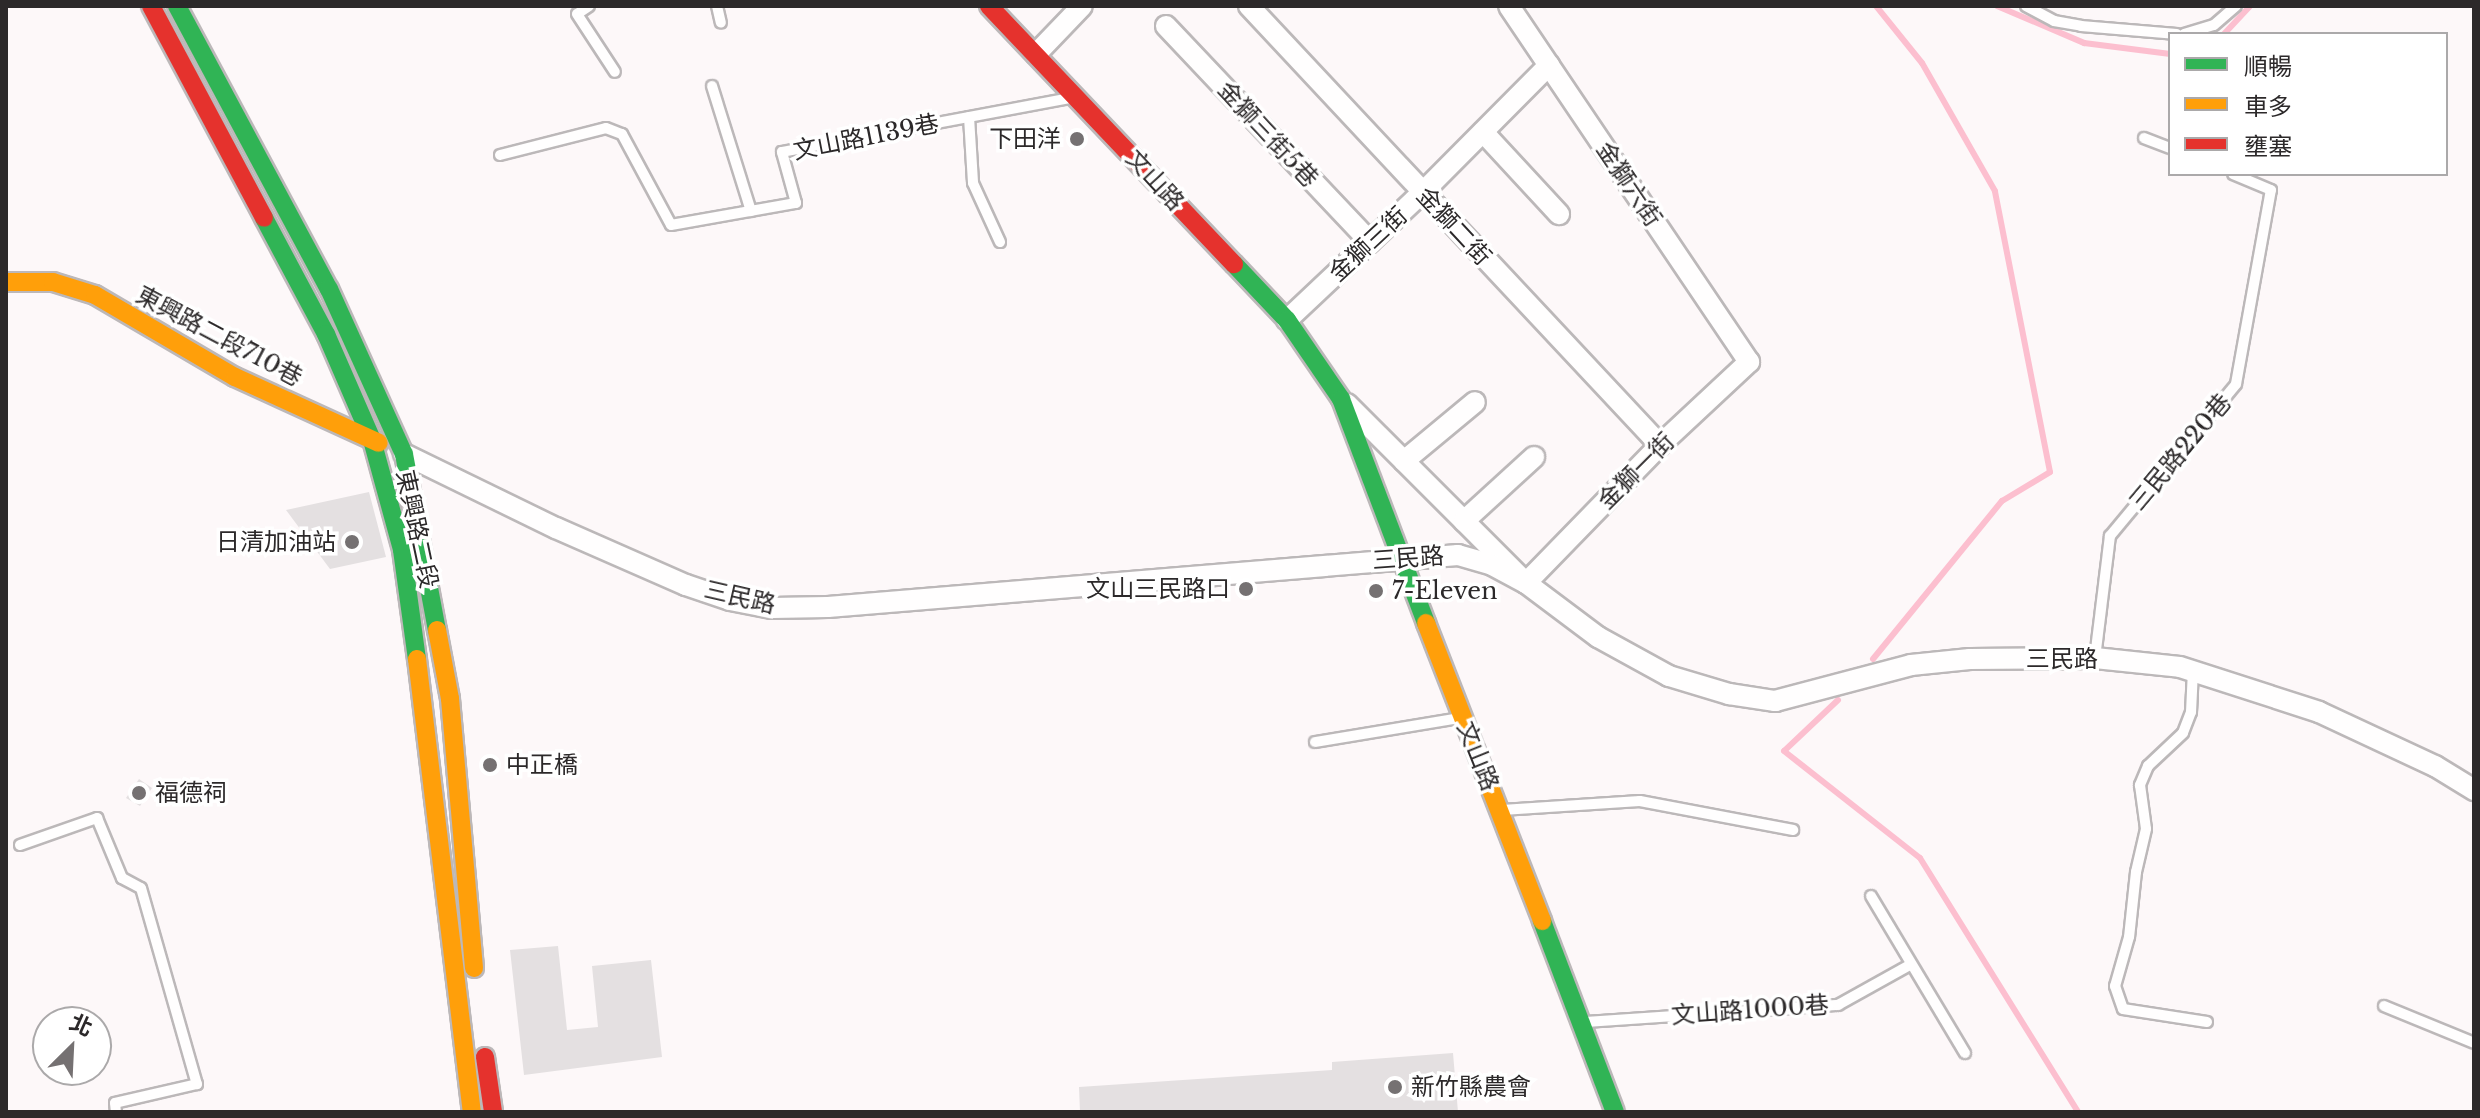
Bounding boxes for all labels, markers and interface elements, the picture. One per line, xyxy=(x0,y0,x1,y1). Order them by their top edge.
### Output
legend xyxy=(2168,32,2448,176)
text: 順暢 xyxy=(2244,52,2292,81)
street label: 金獅三街5巷 xyxy=(1212,75,1324,193)
text: 車多 xyxy=(2244,92,2292,121)
street label: 文山路1139巷 xyxy=(791,109,941,165)
place label: 下田洋 xyxy=(989,125,1061,153)
marker: 下田洋 xyxy=(1068,130,1086,148)
text: 壅塞 xyxy=(2244,132,2292,161)
street label: 金獅六街 xyxy=(1590,136,1668,232)
street label: 文山路 xyxy=(1120,144,1190,216)
street label: 金獅二街 xyxy=(1411,181,1497,271)
street label: 金獅三街 xyxy=(1323,201,1413,287)
street label: 東興路二段710巷 xyxy=(131,280,307,392)
street label: 三民路220巷 xyxy=(2123,388,2237,516)
street label: 金獅一街 xyxy=(1592,427,1680,515)
street label: 東興路二段 xyxy=(390,467,444,591)
place label: 日清加油站 xyxy=(216,528,336,556)
marker: 日清加油站 xyxy=(343,533,361,551)
street label: 三民路 xyxy=(1371,541,1445,575)
street label: 三民路 xyxy=(702,575,778,619)
place label: 文山三民路口 xyxy=(1086,575,1230,603)
place label: 7-Eleven xyxy=(1392,577,1498,605)
marker: 文山三民路口 xyxy=(1237,580,1255,598)
marker: 7-Eleven xyxy=(1367,582,1385,600)
street label: 三民路 xyxy=(2026,645,2098,673)
street label: 文山路 xyxy=(1451,717,1505,795)
place label: 中正橋 xyxy=(506,751,578,779)
marker: 中正橋 xyxy=(481,756,499,774)
place label: 福德祠 xyxy=(155,779,227,807)
marker: 福德祠 xyxy=(130,784,148,802)
street label: 文山路1000巷 xyxy=(1670,990,1830,1030)
north arrow xyxy=(32,1006,112,1086)
text: 北 xyxy=(66,1009,97,1042)
place label: 新竹縣農會 xyxy=(1411,1073,1531,1101)
marker: 新竹縣農會 xyxy=(1386,1078,1404,1096)

